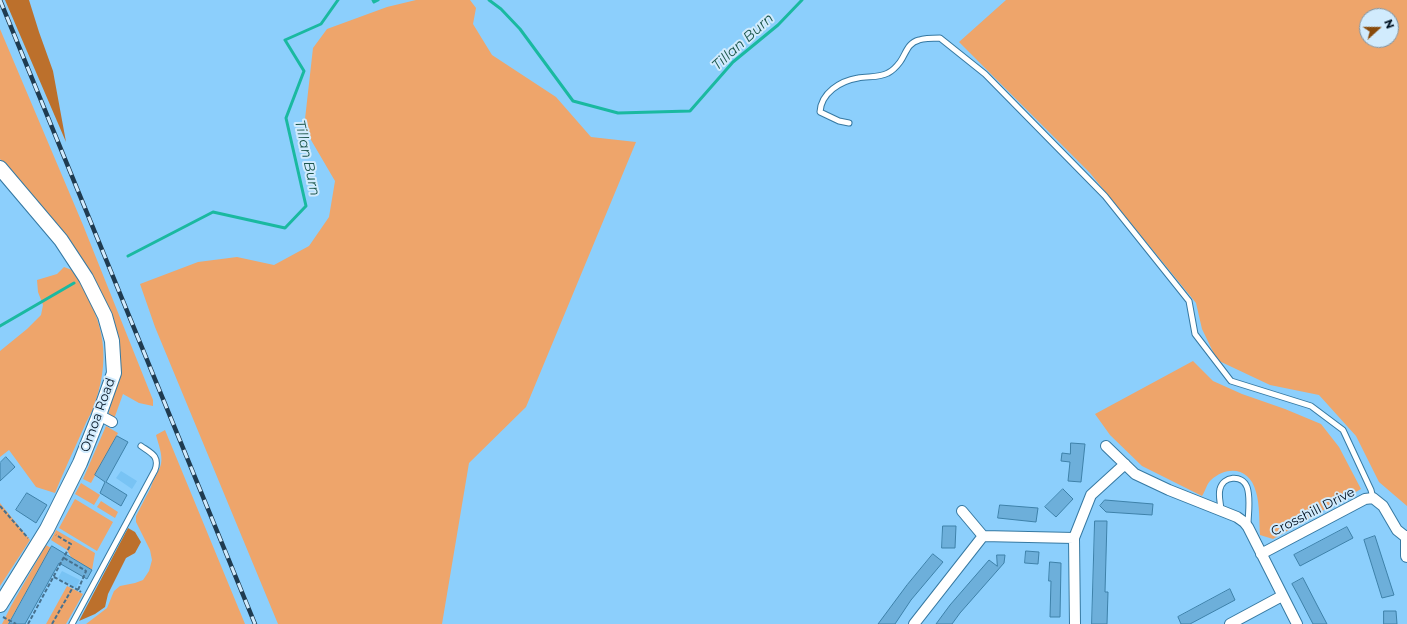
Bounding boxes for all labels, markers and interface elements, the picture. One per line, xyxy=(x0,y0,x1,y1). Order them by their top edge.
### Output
north arrow xyxy=(1359,8,1399,48)
water label: Tillan Burn xyxy=(709,10,777,74)
text: N xyxy=(1381,17,1397,31)
water label: Tillan Burn xyxy=(291,119,323,197)
street label: Omoa Road xyxy=(77,376,119,454)
street label: Crosshill Drive xyxy=(1269,484,1357,540)

